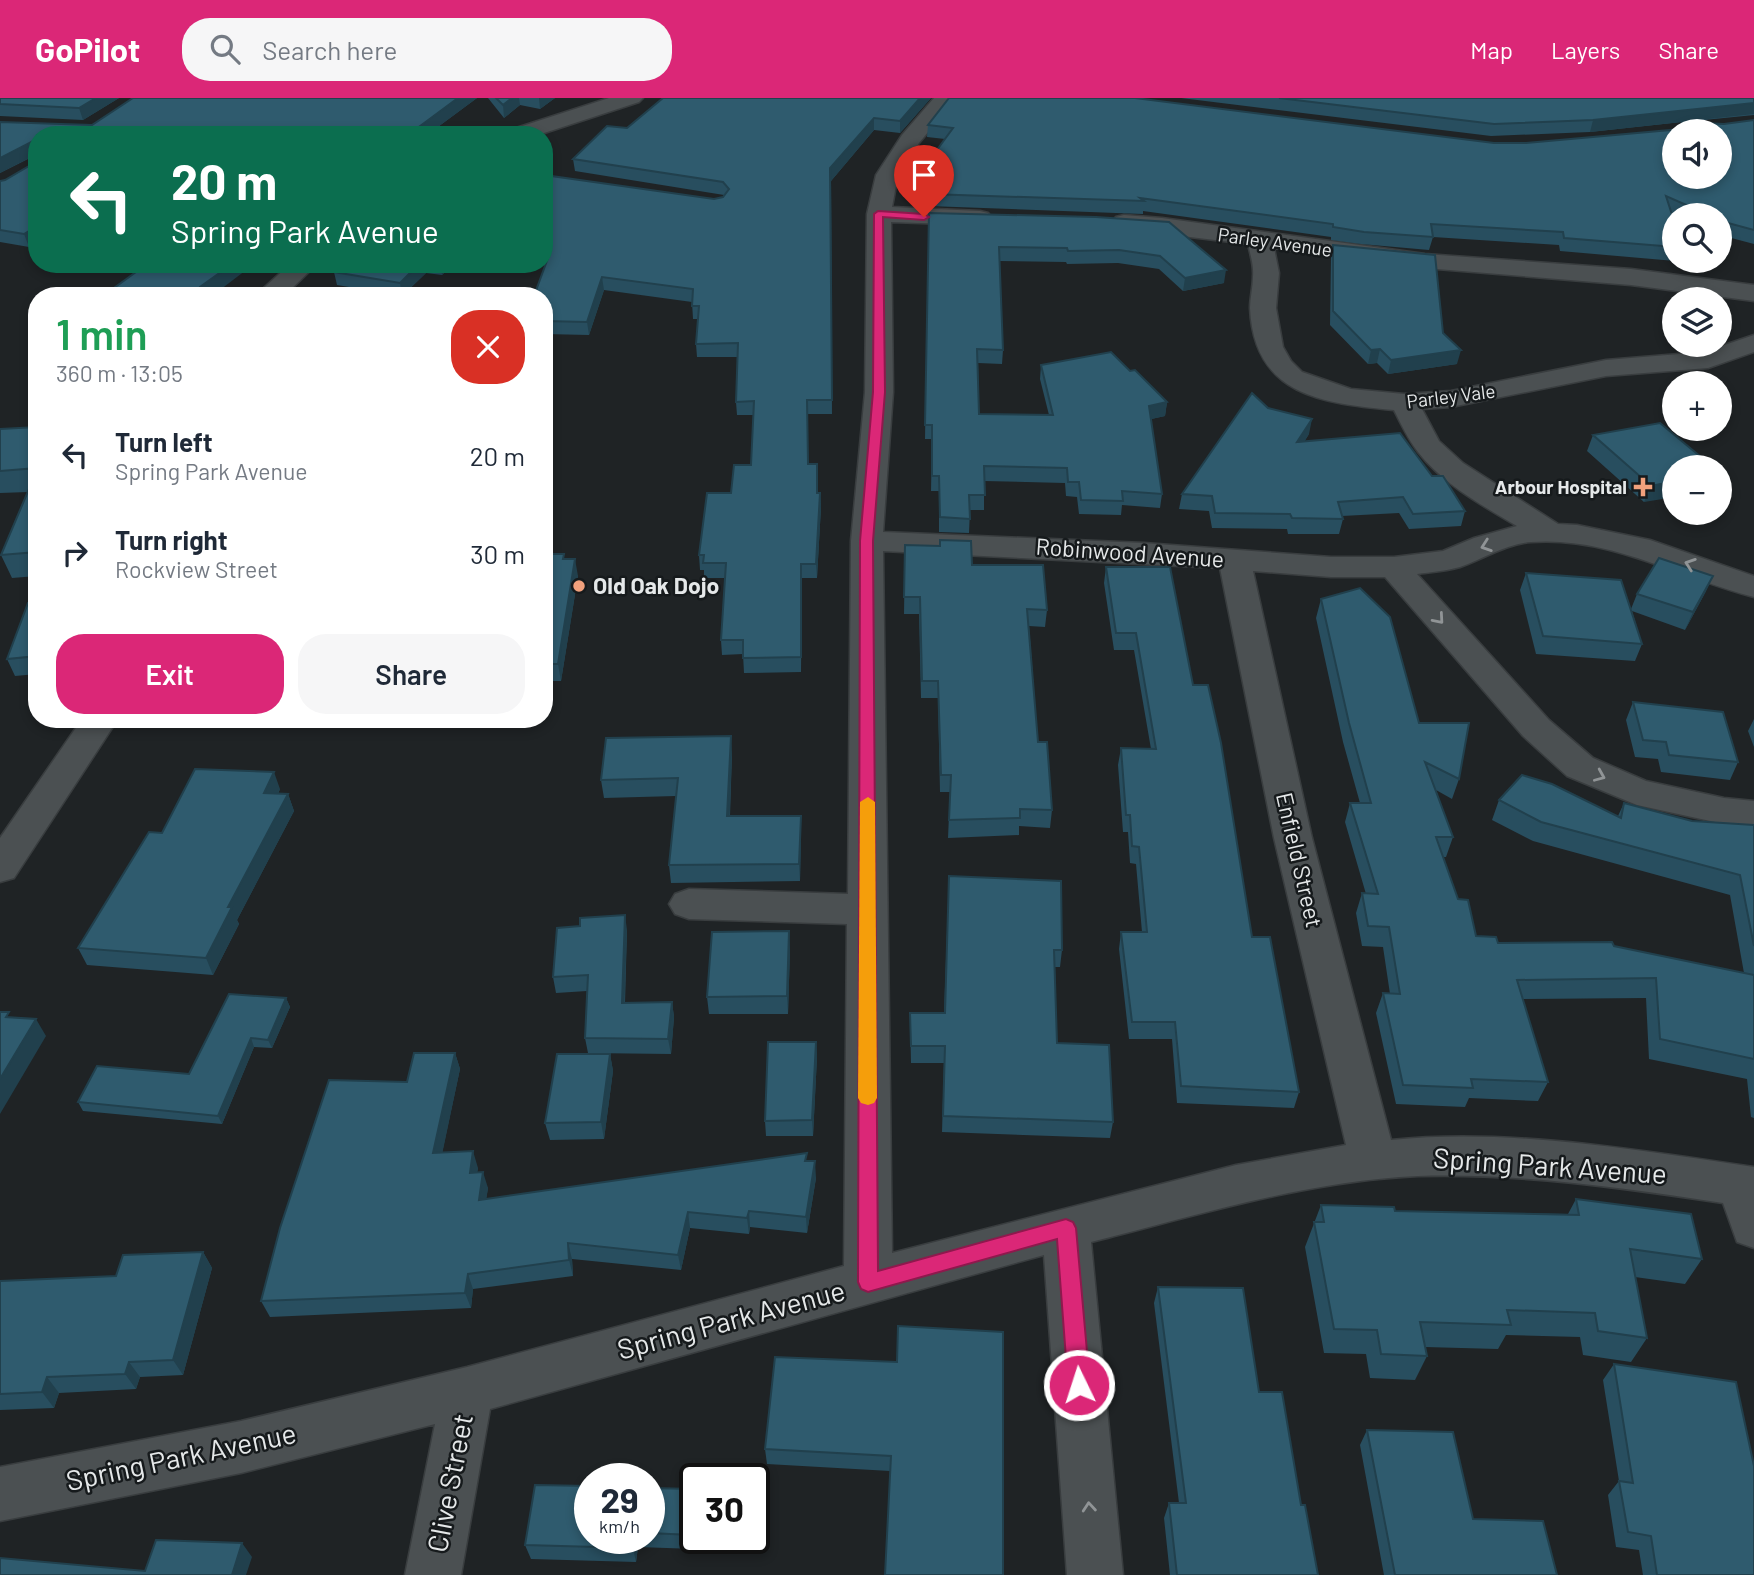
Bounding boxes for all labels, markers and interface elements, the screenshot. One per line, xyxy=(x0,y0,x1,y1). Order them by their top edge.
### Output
search box xyxy=(182,18,672,81)
text: GoPilot xyxy=(35,29,140,69)
icon: search xyxy=(206,30,244,68)
text: Search here xyxy=(262,34,397,65)
text: Map xyxy=(1470,35,1513,64)
text: Layers xyxy=(1551,35,1620,64)
text: Share xyxy=(1658,35,1719,64)
map controls xyxy=(1662,119,1732,525)
button: sound xyxy=(1662,119,1732,189)
pin xyxy=(894,145,954,217)
text: 20 m xyxy=(171,151,277,210)
icon: left xyxy=(56,154,147,245)
icon: arrive xyxy=(905,156,943,194)
button: search xyxy=(1662,203,1732,273)
text: Spring Park Avenue xyxy=(171,211,439,249)
street label: Parley Avenue xyxy=(1217,222,1334,261)
button: layers xyxy=(1662,287,1732,357)
text: 1 min xyxy=(56,308,148,358)
button: close xyxy=(451,310,525,384)
text: 360 m · 13:05 xyxy=(56,359,183,387)
button: + xyxy=(1662,371,1732,441)
street label: Parley Vale xyxy=(1405,379,1497,412)
text: Turn left xyxy=(115,426,213,457)
icon: left xyxy=(56,436,94,474)
text: 20 m xyxy=(470,440,525,471)
button: − xyxy=(1662,455,1732,525)
text: Spring Park Avenue xyxy=(115,457,308,485)
place label: Arbour Hospital xyxy=(1495,475,1627,498)
marker: Arbour Hospital xyxy=(1633,477,1653,497)
text: Turn right xyxy=(115,524,228,555)
street label: Robinwood Avenue xyxy=(1035,531,1225,573)
icon: right xyxy=(56,534,94,572)
text: 30 m xyxy=(470,538,525,569)
one-way arrow xyxy=(1480,538,1493,552)
text: Rockview Street xyxy=(115,555,278,583)
one-way arrow xyxy=(1684,558,1696,572)
place label: Old Oak Dojo xyxy=(593,571,719,599)
marker: Old Oak Dojo xyxy=(571,578,587,594)
one-way arrow xyxy=(1431,610,1443,623)
button: Exit xyxy=(56,634,284,714)
button: Share xyxy=(298,634,525,714)
one-way arrow xyxy=(1593,768,1605,782)
street label: Enfield Street xyxy=(1271,789,1329,930)
street label: Spring Park Avenue xyxy=(1432,1140,1668,1190)
street label: Spring Park Avenue xyxy=(613,1272,848,1366)
position arrow xyxy=(1042,1348,1116,1422)
street label: Clive Street xyxy=(419,1411,479,1555)
street label: Spring Park Avenue xyxy=(63,1415,299,1497)
speed limit sign: 30 xyxy=(679,1463,770,1554)
text: 29 xyxy=(600,1478,639,1520)
one-way arrow xyxy=(1082,1501,1097,1512)
text: km/h xyxy=(599,1515,640,1537)

